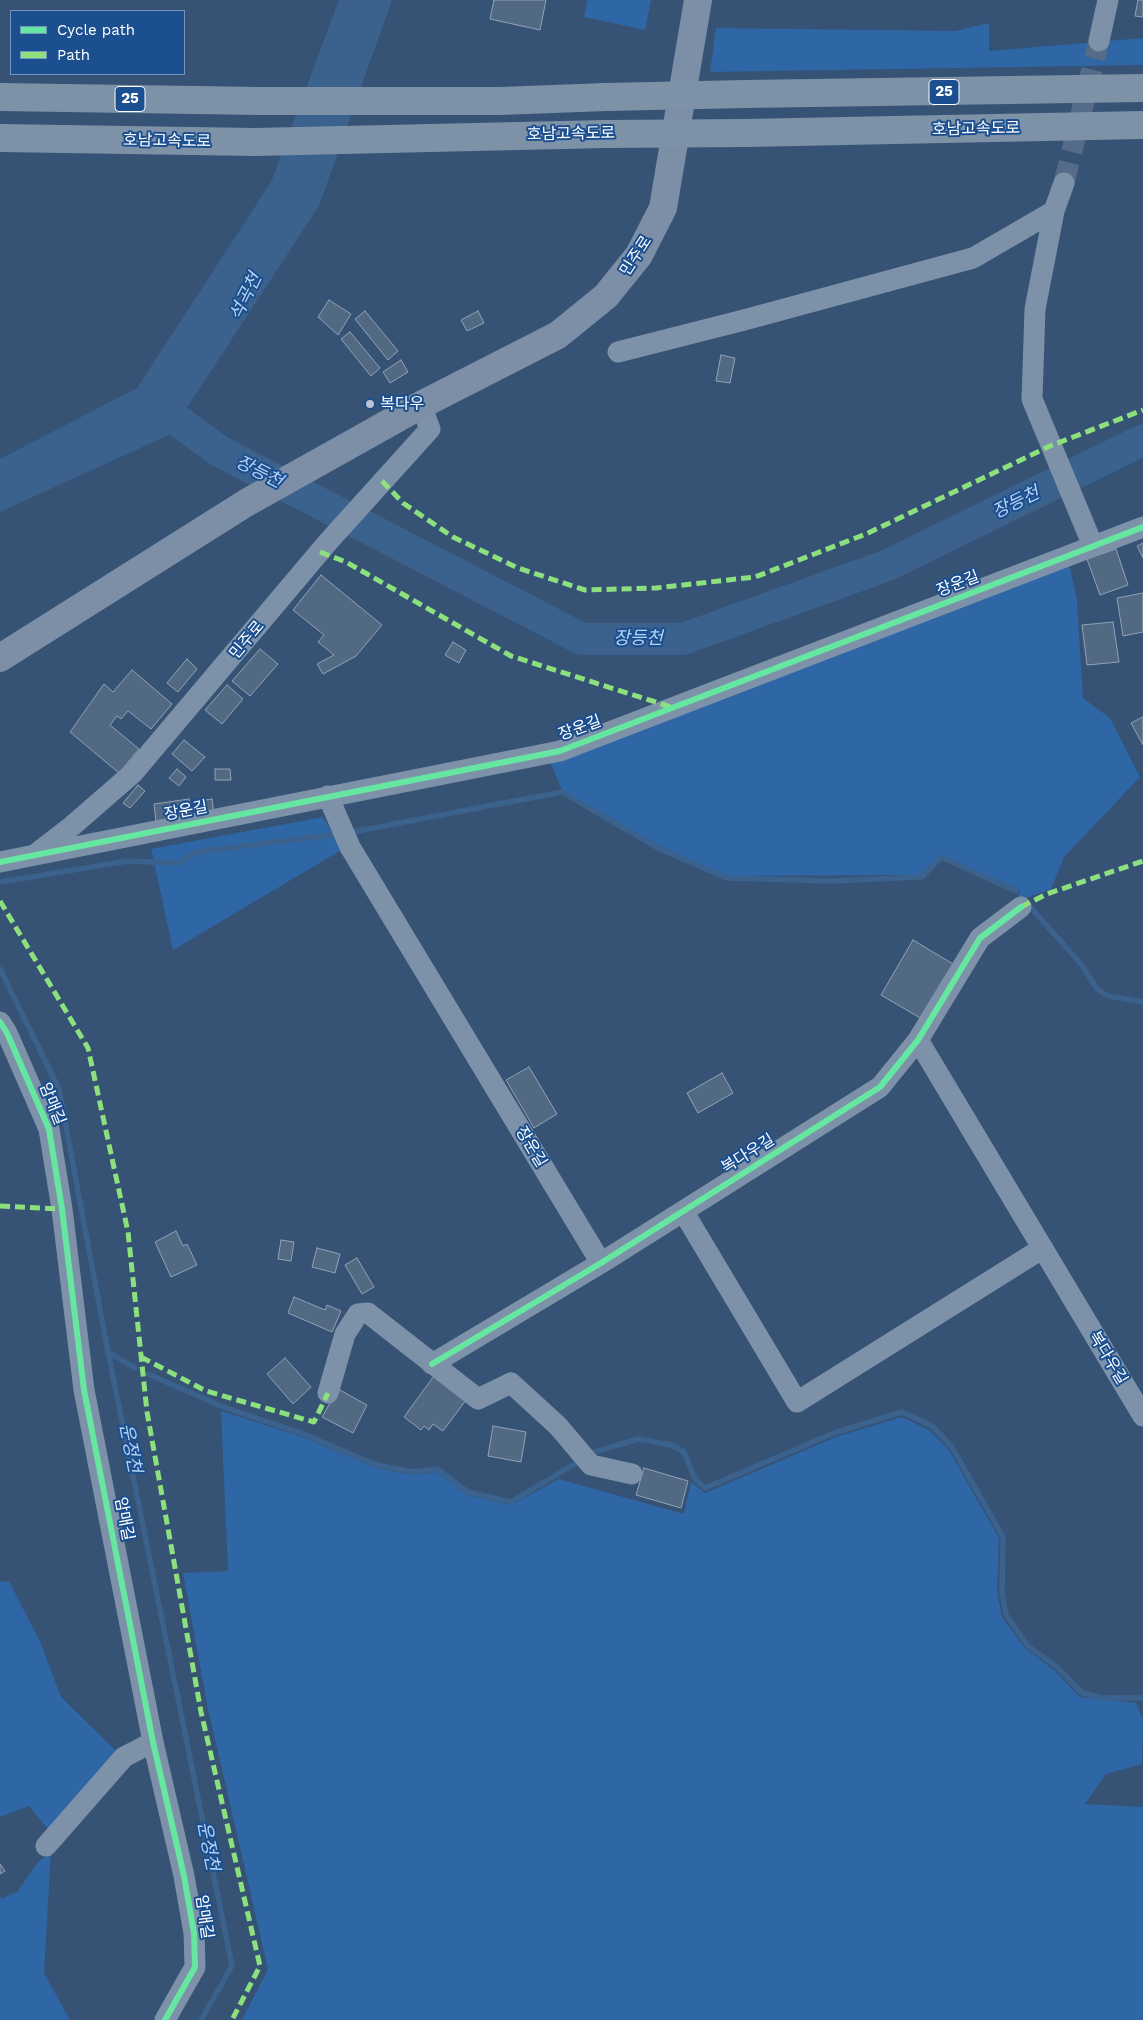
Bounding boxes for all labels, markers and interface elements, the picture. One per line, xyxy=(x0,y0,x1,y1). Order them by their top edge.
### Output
legend xyxy=(10,10,185,75)
text: Cycle path xyxy=(57,21,135,39)
text: Path xyxy=(57,46,90,64)
road number: 25 xyxy=(929,80,959,104)
road number: 25 xyxy=(115,86,145,112)
street label: 호남고속도로 xyxy=(932,119,1020,139)
street label: 호남고속도로 xyxy=(527,124,615,144)
street label: 호남고속도로 xyxy=(123,131,211,151)
street label: 민주로 xyxy=(616,232,656,280)
water label: 석곡천 xyxy=(225,270,267,324)
place label: 복다우 xyxy=(380,394,424,414)
marker: 복다우 xyxy=(364,398,376,410)
water label: 장등천 xyxy=(232,451,286,493)
water label: 장등천 xyxy=(989,482,1043,524)
street label: 장운길 xyxy=(934,567,982,601)
street label: 민주로 xyxy=(225,617,269,663)
water label: 장등천 xyxy=(613,628,663,650)
street label: 장운길 xyxy=(556,711,604,745)
street label: 장운길 xyxy=(162,797,210,825)
street label: 암매길 xyxy=(35,1080,69,1128)
street label: 장운길 xyxy=(511,1123,551,1171)
street label: 복다우길 xyxy=(718,1130,778,1178)
street label: 복다우길 xyxy=(1085,1328,1131,1388)
water label: 운정천 xyxy=(115,1422,145,1474)
street label: 암매길 xyxy=(110,1495,138,1543)
water label: 운정천 xyxy=(193,1820,223,1872)
street label: 암매길 xyxy=(191,1894,217,1940)

